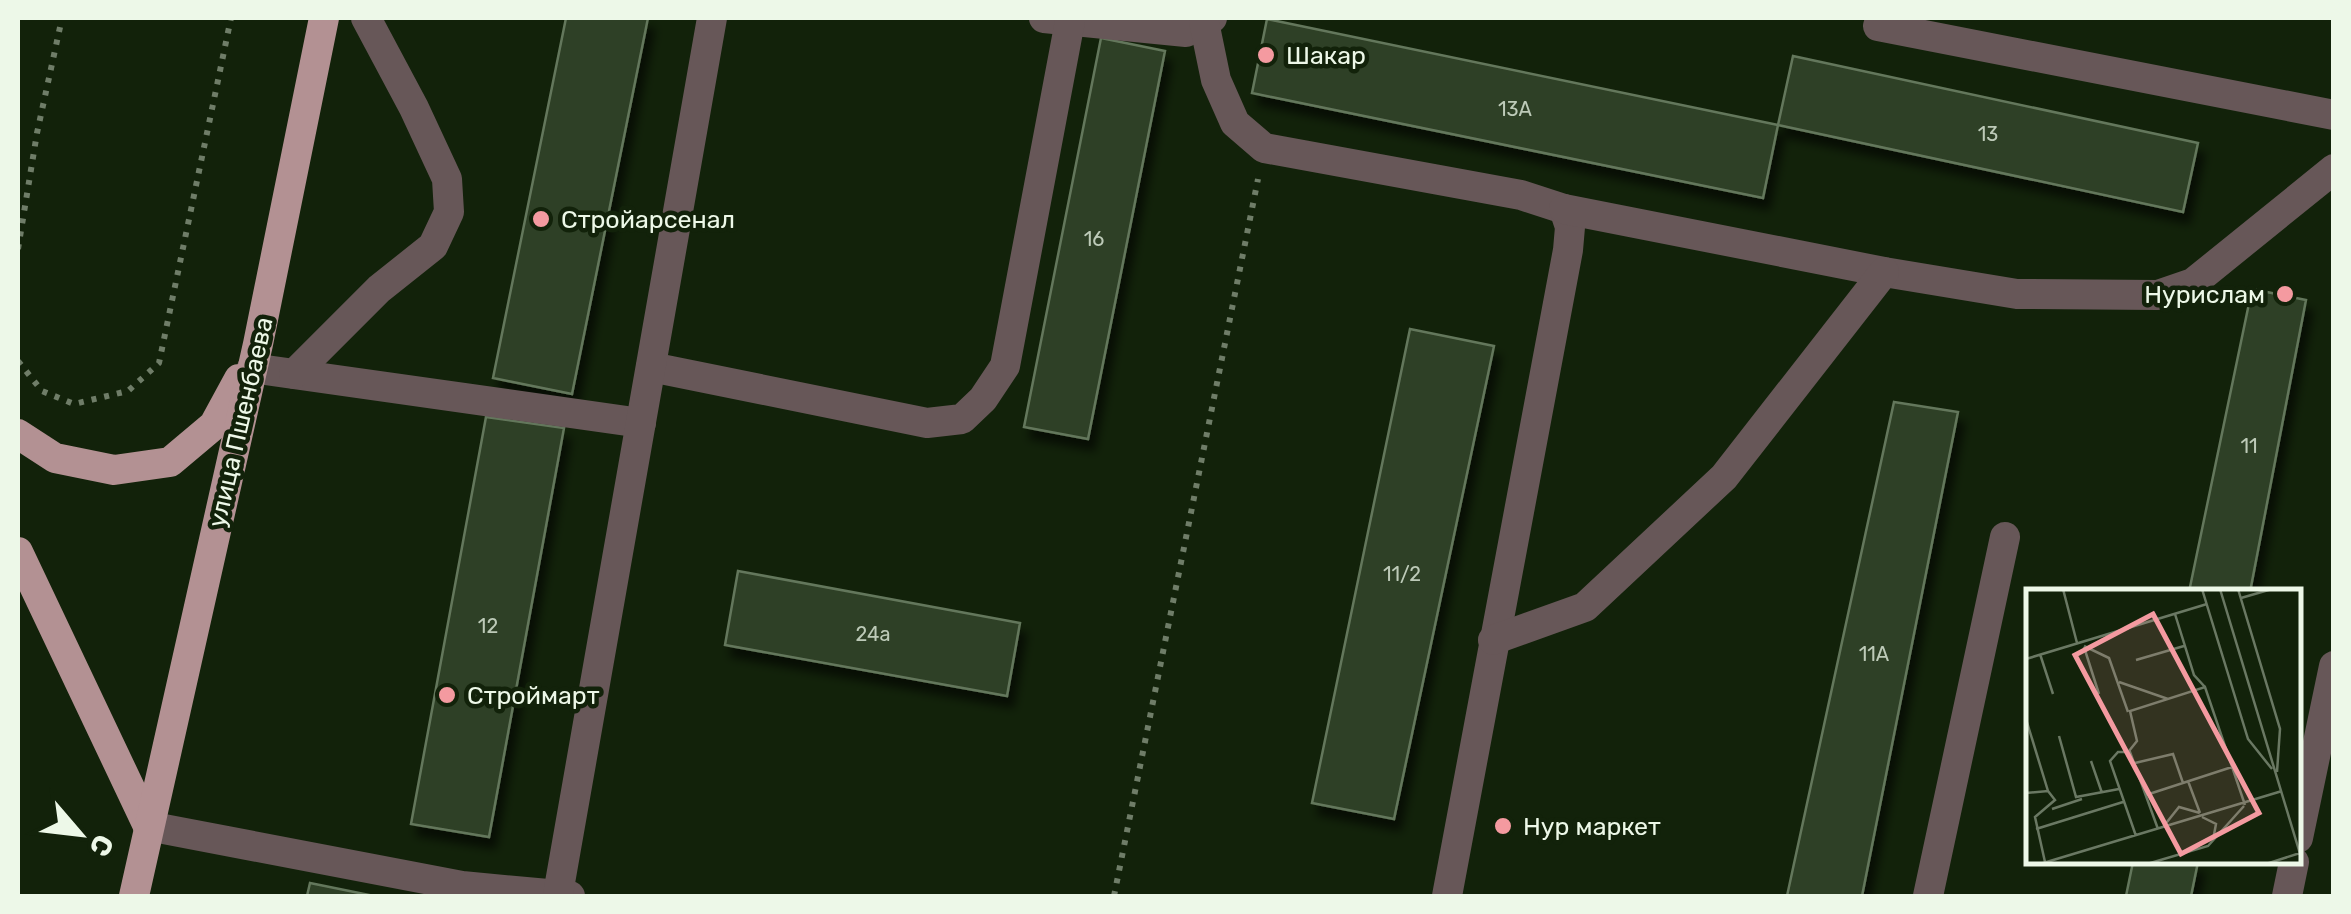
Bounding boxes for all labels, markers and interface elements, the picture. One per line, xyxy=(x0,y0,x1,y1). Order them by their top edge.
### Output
place label: Шакар xyxy=(1286,41,1366,70)
marker: Шакар xyxy=(1255,44,1277,66)
house number: 13А xyxy=(1498,97,1532,121)
house number: 13 xyxy=(1978,122,1998,146)
place label: Стройарсенал xyxy=(561,205,735,234)
marker: Стройарсенал xyxy=(530,208,552,230)
house number: 16 xyxy=(1084,227,1104,251)
place label: Нурислам xyxy=(2144,280,2265,309)
marker: Нурислам xyxy=(2274,283,2296,305)
street label: улица Пшенбаева xyxy=(202,314,279,530)
house number: 11 xyxy=(2240,434,2258,458)
house number: 11/2 xyxy=(1383,562,1421,586)
inset map xyxy=(2026,589,2301,864)
house number: 12 xyxy=(478,614,498,638)
house number: 24а xyxy=(855,622,891,646)
house number: 11А xyxy=(1859,642,1889,666)
place label: Строймарт xyxy=(467,681,600,710)
marker: Строймарт xyxy=(436,684,458,706)
north arrow xyxy=(30,784,130,884)
place label: Нур маркет xyxy=(1523,812,1661,841)
marker: Нур маркет xyxy=(1492,815,1514,837)
text: С xyxy=(82,829,121,862)

